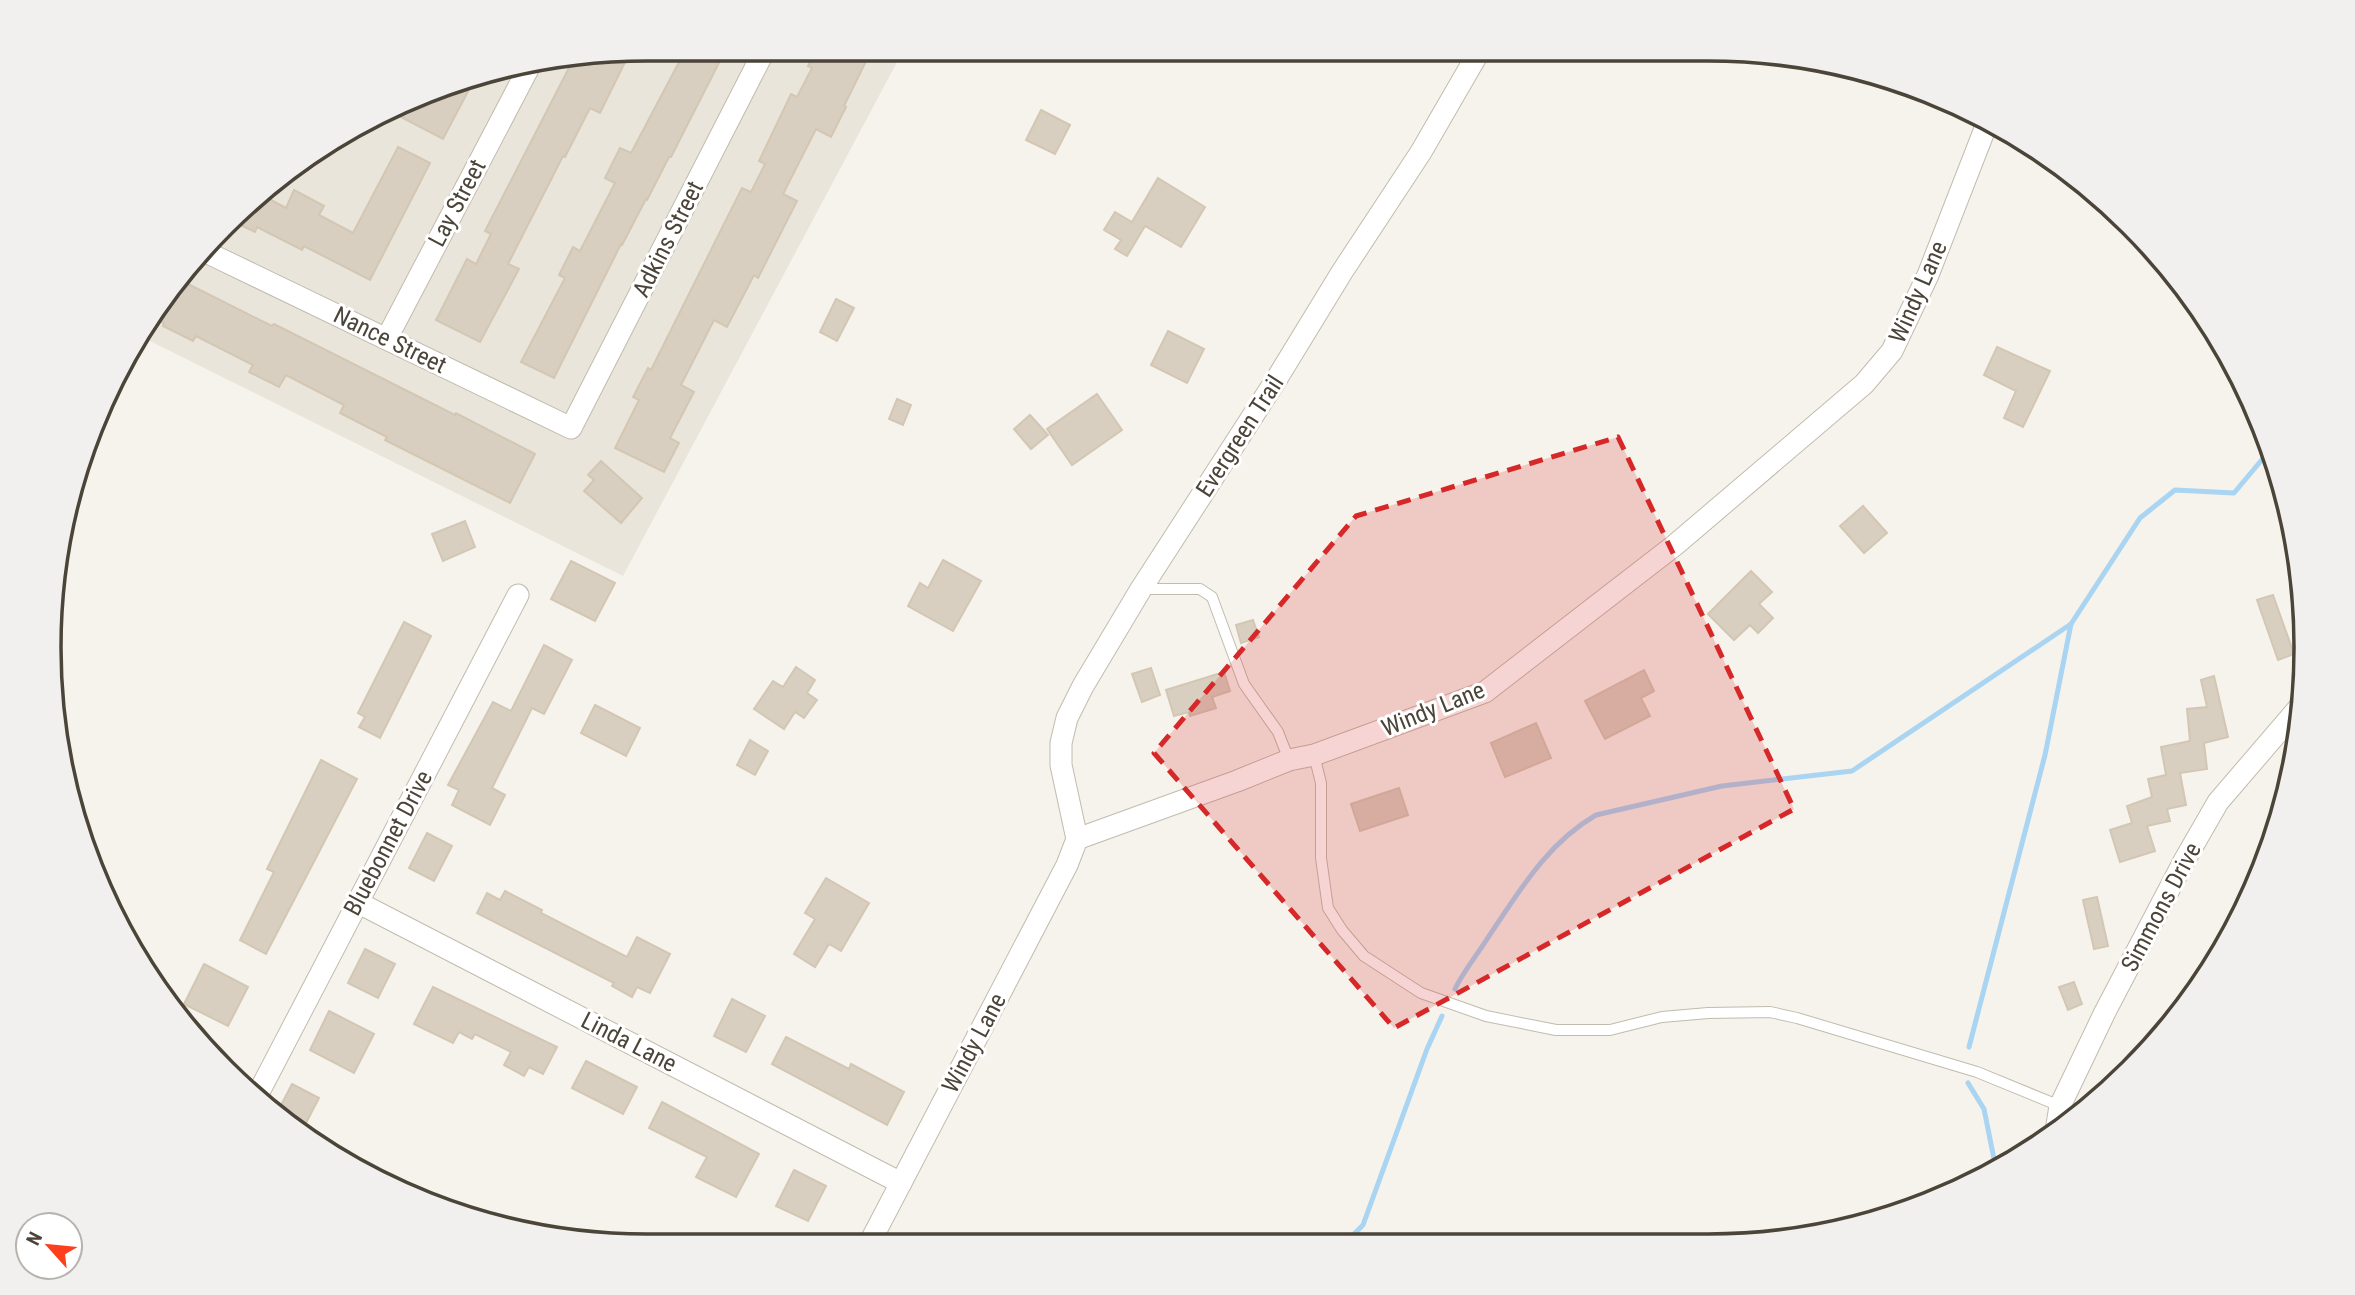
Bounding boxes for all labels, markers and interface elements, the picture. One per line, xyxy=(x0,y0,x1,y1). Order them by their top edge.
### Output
street label: Lay Street xyxy=(422,155,492,251)
street label: Adkins Street xyxy=(627,176,709,302)
street label: Windy Lane xyxy=(1883,237,1953,347)
street label: Nance Street xyxy=(329,301,451,379)
street label: Evergreen Trail xyxy=(1190,370,1290,502)
street label: Windy Lane xyxy=(1377,676,1489,742)
street label: Bluebonnet Drive xyxy=(338,766,438,920)
street label: Simmons Drive xyxy=(2115,838,2207,976)
street label: Windy Lane xyxy=(936,988,1012,1098)
street label: Linda Lane xyxy=(577,1006,681,1078)
north arrow xyxy=(14,1211,84,1281)
text: N xyxy=(21,1228,47,1249)

